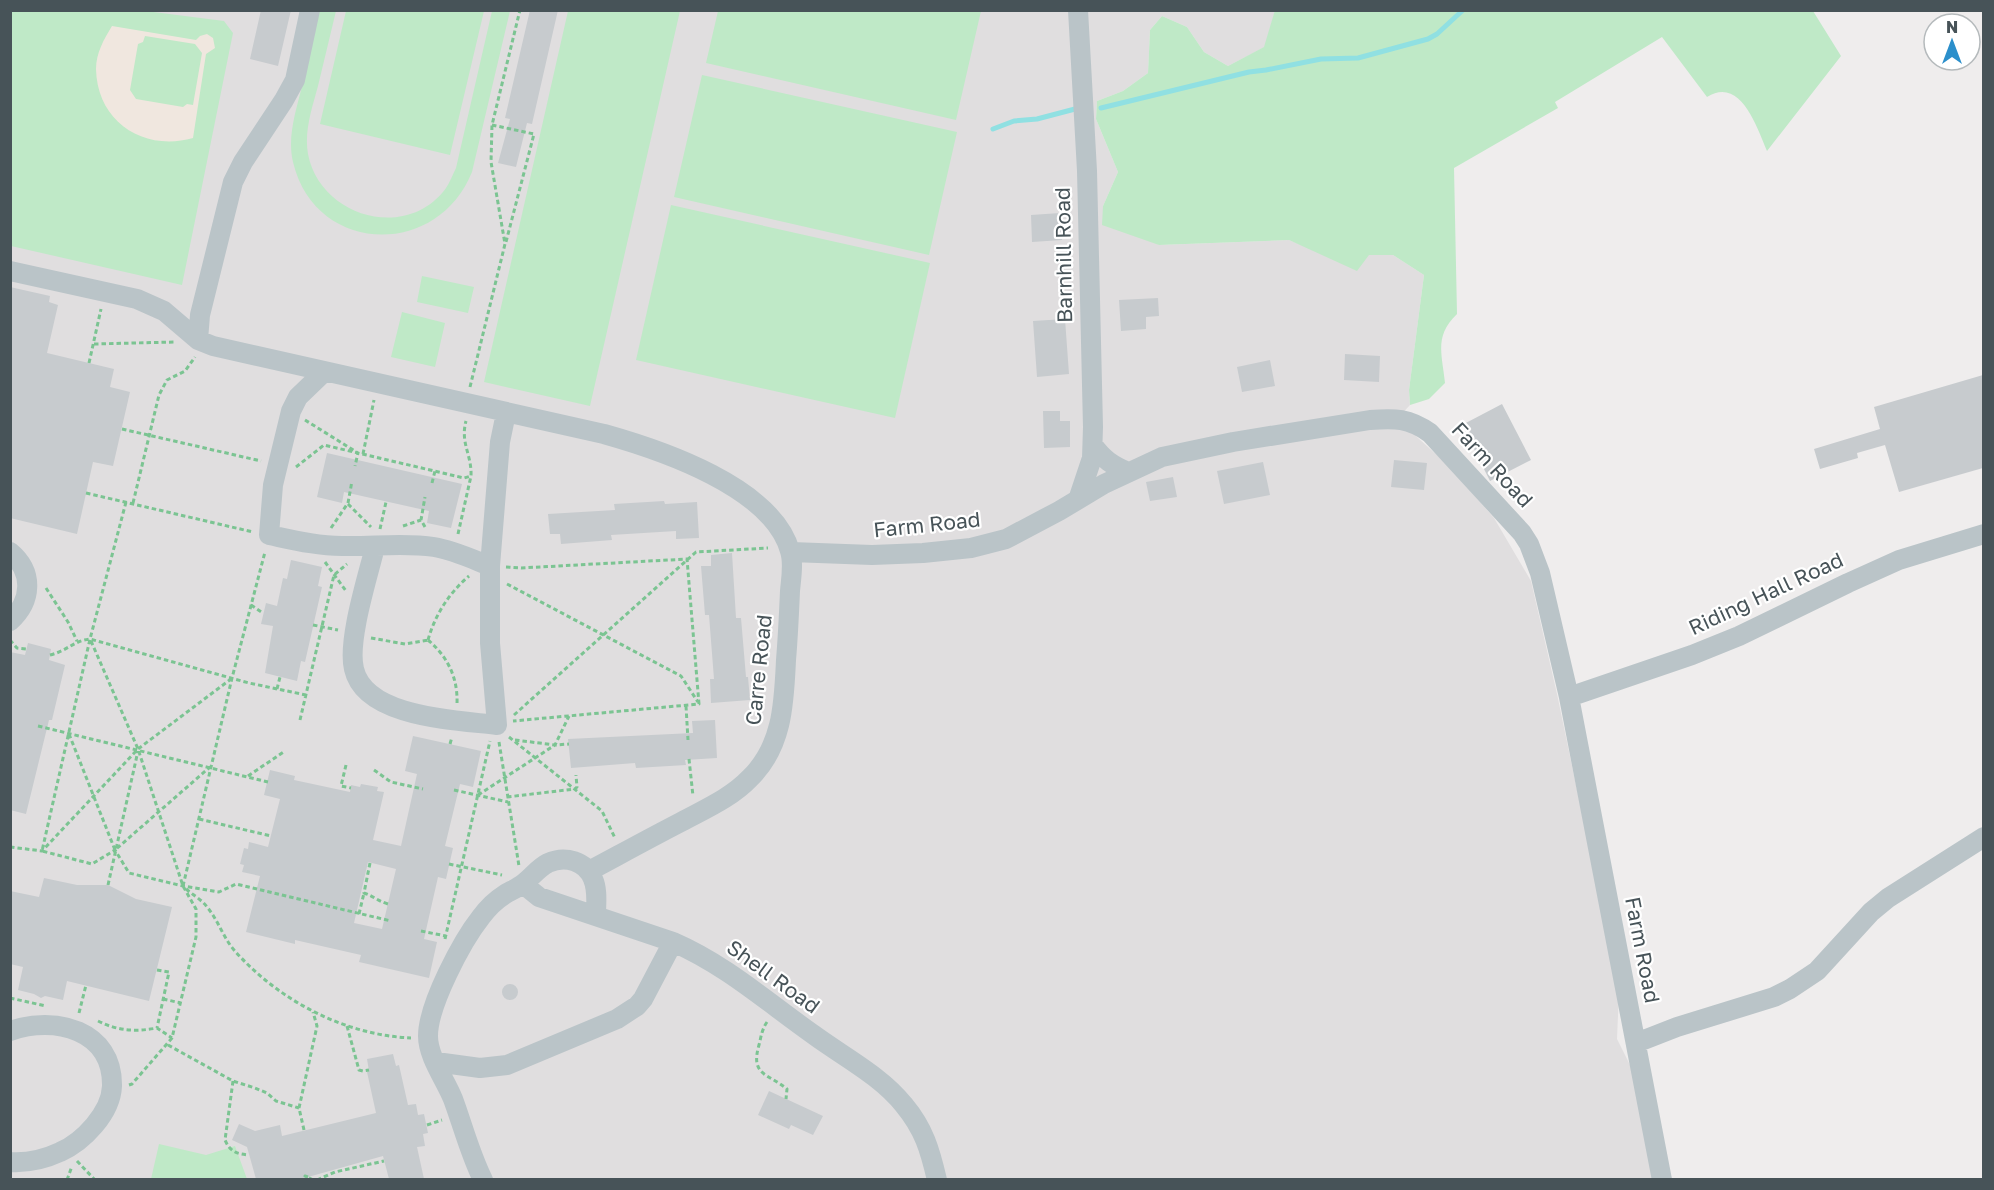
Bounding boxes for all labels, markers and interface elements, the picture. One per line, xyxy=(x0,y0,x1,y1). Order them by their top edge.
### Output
north arrow xyxy=(1922,12,1982,72)
text: N xyxy=(1946,17,1958,37)
street label: Barnhill Road xyxy=(1049,187,1077,323)
street label: Farm Road xyxy=(1447,416,1539,512)
street label: Farm Road xyxy=(872,505,982,543)
street label: Riding Hall Road xyxy=(1684,546,1847,640)
street label: Carre Road xyxy=(739,613,777,727)
street label: Farm Road xyxy=(1620,895,1666,1005)
street label: Shell Road xyxy=(722,934,825,1019)

